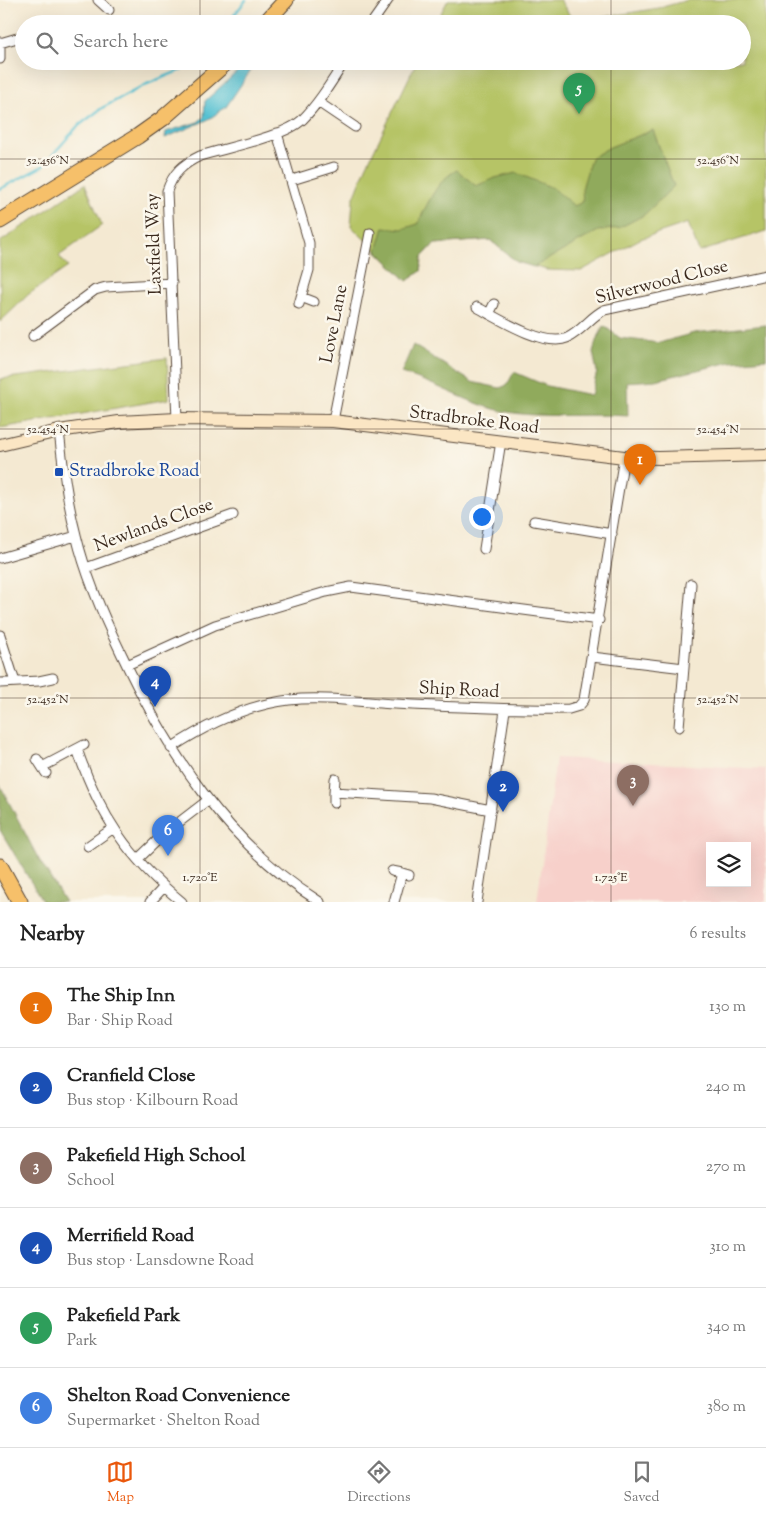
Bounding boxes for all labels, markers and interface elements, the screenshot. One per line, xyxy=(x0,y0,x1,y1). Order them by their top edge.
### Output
search box xyxy=(15,15,751,70)
icon: search xyxy=(33,29,61,57)
text: Search here xyxy=(73,29,168,56)
pin: 5 xyxy=(563,73,595,114)
text: 52.456°N xyxy=(26,152,69,170)
text: 52.456°N xyxy=(696,152,739,170)
street label: Laxfield Way xyxy=(140,193,170,295)
street label: Silverwood Close xyxy=(593,254,731,312)
street label: Love Lane xyxy=(315,283,355,365)
street label: Stradbroke Road xyxy=(408,400,540,442)
text: 52.454°N xyxy=(26,421,69,439)
text: 52.454°N xyxy=(696,421,739,439)
pin: 1 xyxy=(624,444,656,485)
place label: Stradbroke Road xyxy=(69,459,199,485)
marker: Stradbroke Road xyxy=(53,466,65,478)
street label: Newlands Close xyxy=(91,492,217,560)
your location xyxy=(469,504,495,530)
pin: 4 xyxy=(139,666,171,707)
street label: Ship Road xyxy=(418,676,500,706)
text: 52.452°N xyxy=(27,691,69,709)
text: 52.452°N xyxy=(697,691,739,709)
pin: 3 xyxy=(617,765,649,806)
pin: 2 xyxy=(487,771,519,812)
pin: 6 xyxy=(152,815,184,856)
map controls xyxy=(706,842,751,887)
button: layers xyxy=(706,842,751,887)
text: 1.720°E xyxy=(182,869,218,887)
text: 1.725°E xyxy=(594,869,628,887)
text: Nearby xyxy=(20,920,85,950)
text: 6 results xyxy=(690,923,746,946)
text: The Ship Inn xyxy=(67,983,175,1010)
text: 1 xyxy=(33,996,39,1019)
text: 130 m xyxy=(709,996,746,1019)
text: Bar · Ship Road xyxy=(67,1010,173,1033)
text: Cranfield Close xyxy=(67,1063,195,1090)
text: 2 xyxy=(32,1076,40,1099)
text: 240 m xyxy=(705,1076,746,1099)
text: Bus stop · Kilbourn Road xyxy=(67,1090,238,1113)
text: Pakefield High School xyxy=(67,1143,246,1170)
text: 3 xyxy=(33,1156,39,1179)
text: 270 m xyxy=(706,1156,746,1179)
text: School xyxy=(67,1170,115,1193)
text: Merrifield Road xyxy=(67,1223,194,1250)
text: 4 xyxy=(32,1236,40,1259)
text: 310 m xyxy=(709,1236,746,1259)
text: Bus stop · Lansdowne Road xyxy=(67,1250,254,1273)
text: Pakefield Park xyxy=(67,1303,180,1330)
text: 5 xyxy=(33,1316,39,1339)
text: 340 m xyxy=(707,1316,746,1339)
text: Park xyxy=(67,1330,98,1353)
text: Shelton Road Convenience xyxy=(67,1383,290,1410)
text: 6 xyxy=(32,1396,40,1419)
text: 380 m xyxy=(706,1396,746,1419)
text: Supermarket · Shelton Road xyxy=(67,1410,260,1433)
tab: Map xyxy=(106,1458,134,1508)
tab: Directions xyxy=(347,1458,411,1508)
tab: Saved xyxy=(624,1458,659,1508)

